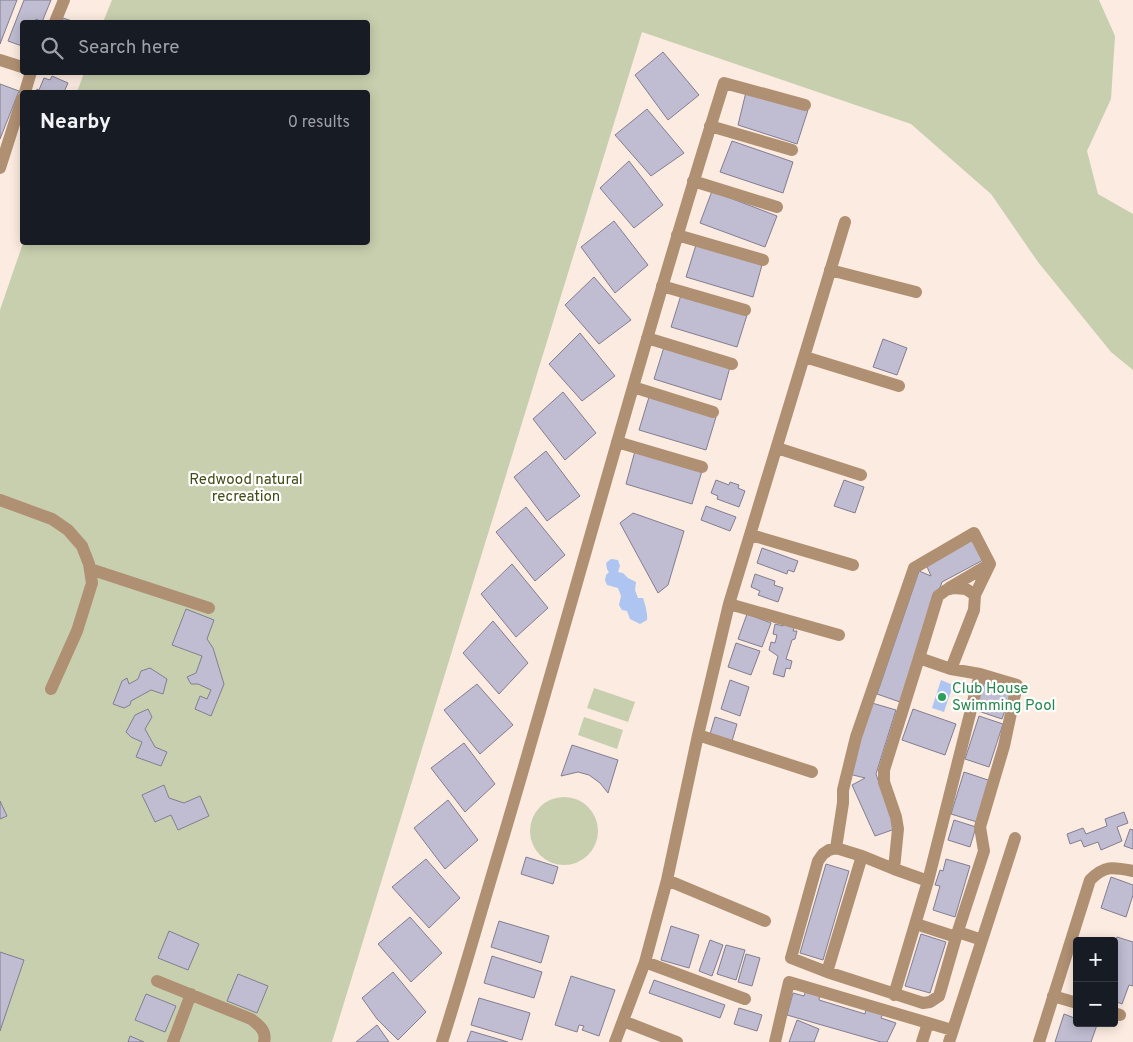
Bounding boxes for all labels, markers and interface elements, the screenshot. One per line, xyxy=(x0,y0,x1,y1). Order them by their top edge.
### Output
search box xyxy=(20,20,370,75)
icon: search xyxy=(38,34,66,62)
text: Search here xyxy=(78,36,180,60)
text: Nearby xyxy=(40,109,111,136)
text: 0 results xyxy=(288,113,350,133)
park label: Redwood natural recreation xyxy=(189,471,303,507)
place label: Club House Swimming Pool xyxy=(952,680,1055,716)
marker: Club House Swimming Pool xyxy=(936,691,948,703)
map controls xyxy=(1073,937,1118,1027)
button: + xyxy=(1073,937,1118,982)
button: − xyxy=(1073,982,1118,1027)

